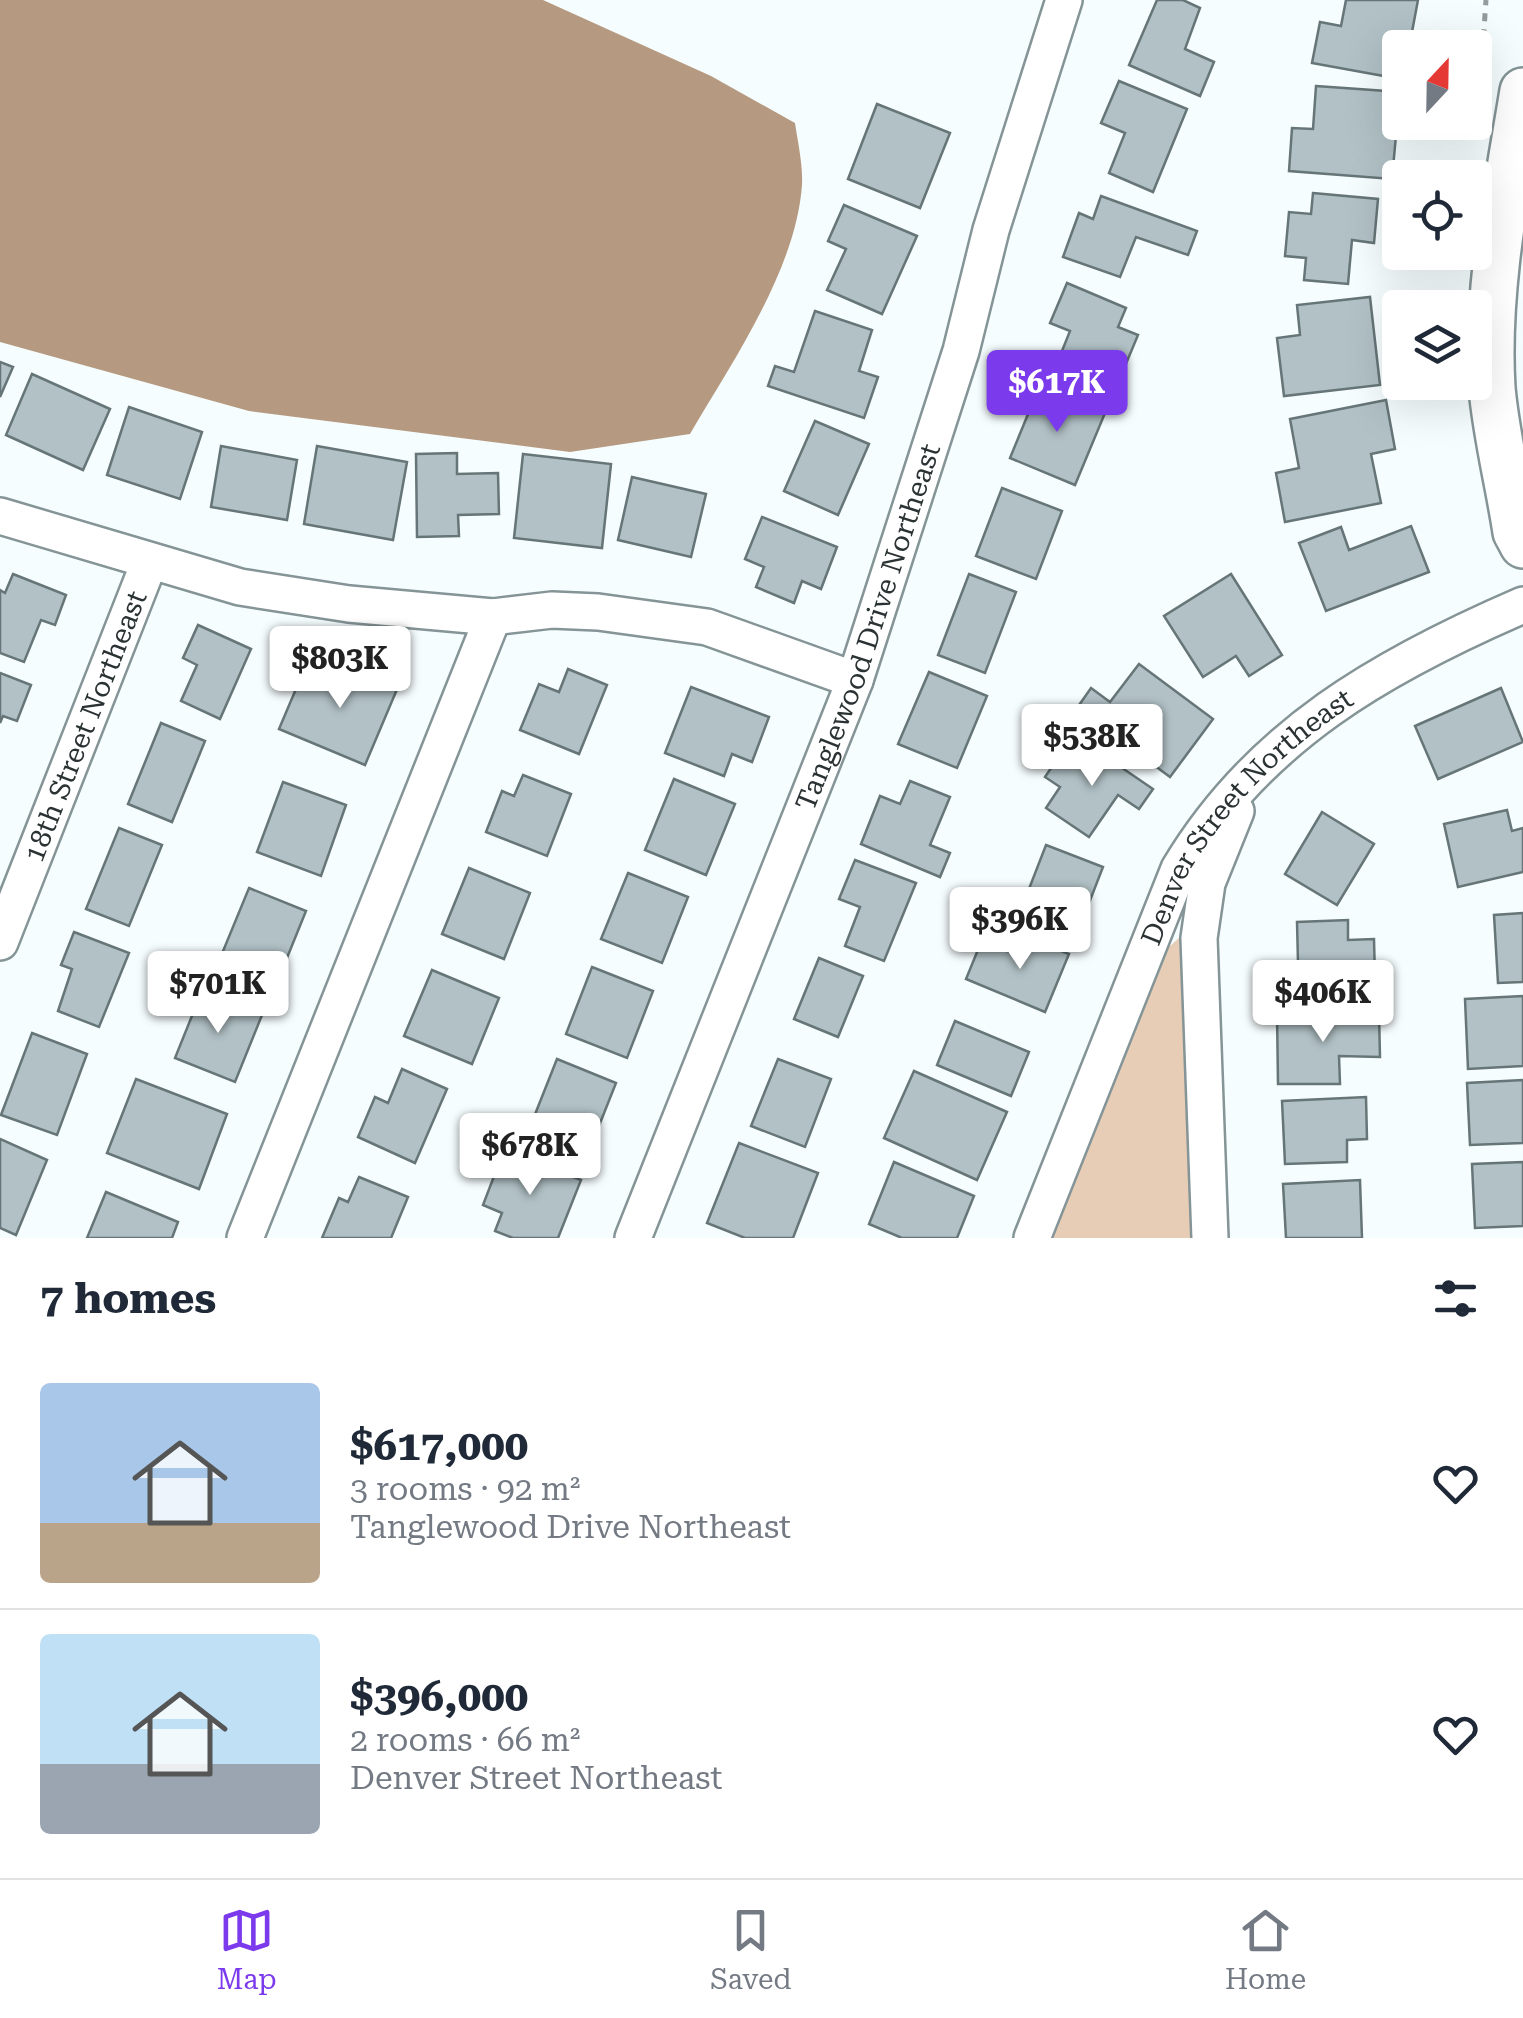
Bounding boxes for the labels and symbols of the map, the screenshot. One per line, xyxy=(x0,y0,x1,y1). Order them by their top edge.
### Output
north arrow xyxy=(1382,30,1492,140)
pin: $617K xyxy=(987,350,1127,435)
street label: Tanglewood Drive Northeast xyxy=(789,439,947,815)
street label: 18th Street Northeast xyxy=(17,586,153,867)
pin: $803K xyxy=(270,626,410,711)
street label: Denver Street Northeast xyxy=(1134,682,1359,950)
pin: $538K xyxy=(1022,704,1162,789)
pin: $396K xyxy=(950,887,1090,972)
pin: $701K xyxy=(148,951,288,1036)
pin: $406K xyxy=(1253,960,1393,1045)
pin: $678K xyxy=(460,1113,600,1198)

